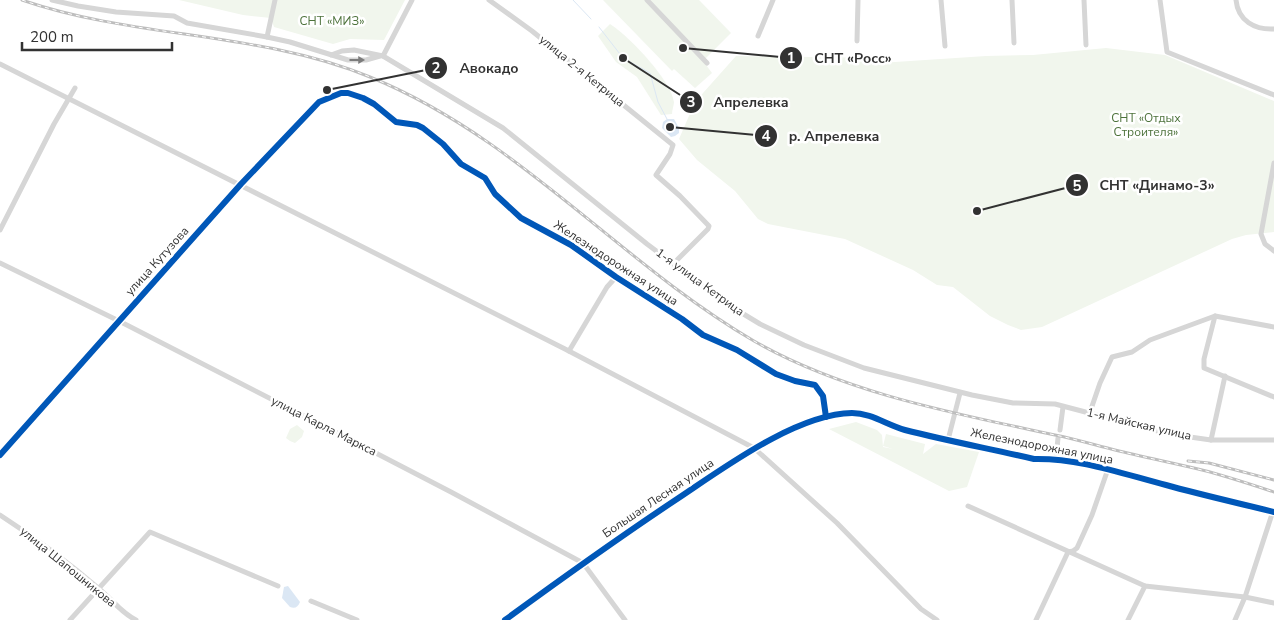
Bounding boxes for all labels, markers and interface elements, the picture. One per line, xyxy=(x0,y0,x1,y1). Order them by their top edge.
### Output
park label: СНТ «МИЗ» xyxy=(300,13,364,29)
scale bar xyxy=(22,20,172,52)
text: 200 m xyxy=(30,27,74,47)
street label: улица 2-я Кетрица xyxy=(536,32,628,110)
callout: СНТ «Росс» xyxy=(779,43,901,72)
text: 1 xyxy=(786,48,796,68)
text: СНТ «Росс» xyxy=(814,49,892,68)
callout: Авокадо xyxy=(424,53,528,82)
one-way arrow xyxy=(349,56,365,64)
text: 2 xyxy=(431,58,441,78)
text: Авокадо xyxy=(459,59,519,78)
callout: Апрелевка xyxy=(678,88,798,117)
text: 3 xyxy=(686,92,696,112)
text: Апрелевка xyxy=(713,93,789,112)
park label: СНТ «Отдых Строителя» xyxy=(1111,110,1181,140)
callout: р. Апрелевка xyxy=(753,122,889,151)
text: 4 xyxy=(761,126,771,146)
text: р. Апрелевка xyxy=(789,127,879,146)
callout: СНТ «Динамо-3» xyxy=(1065,171,1225,200)
text: 5 xyxy=(1072,176,1082,196)
text: СНТ «Динамо-3» xyxy=(1099,176,1215,195)
street label: Железнодорожная улица xyxy=(551,217,681,309)
street label: улица Кутузова xyxy=(122,223,192,299)
street label: 1-я улица Кетрица xyxy=(653,244,747,320)
street label: улица Карла Маркса xyxy=(268,392,380,460)
street label: 1-я Майская улица xyxy=(1085,404,1193,444)
street label: Железнодорожная улица xyxy=(969,424,1115,468)
street label: Большая Лесная улица xyxy=(599,455,717,541)
street label: улица Шапошникова xyxy=(17,523,119,611)

